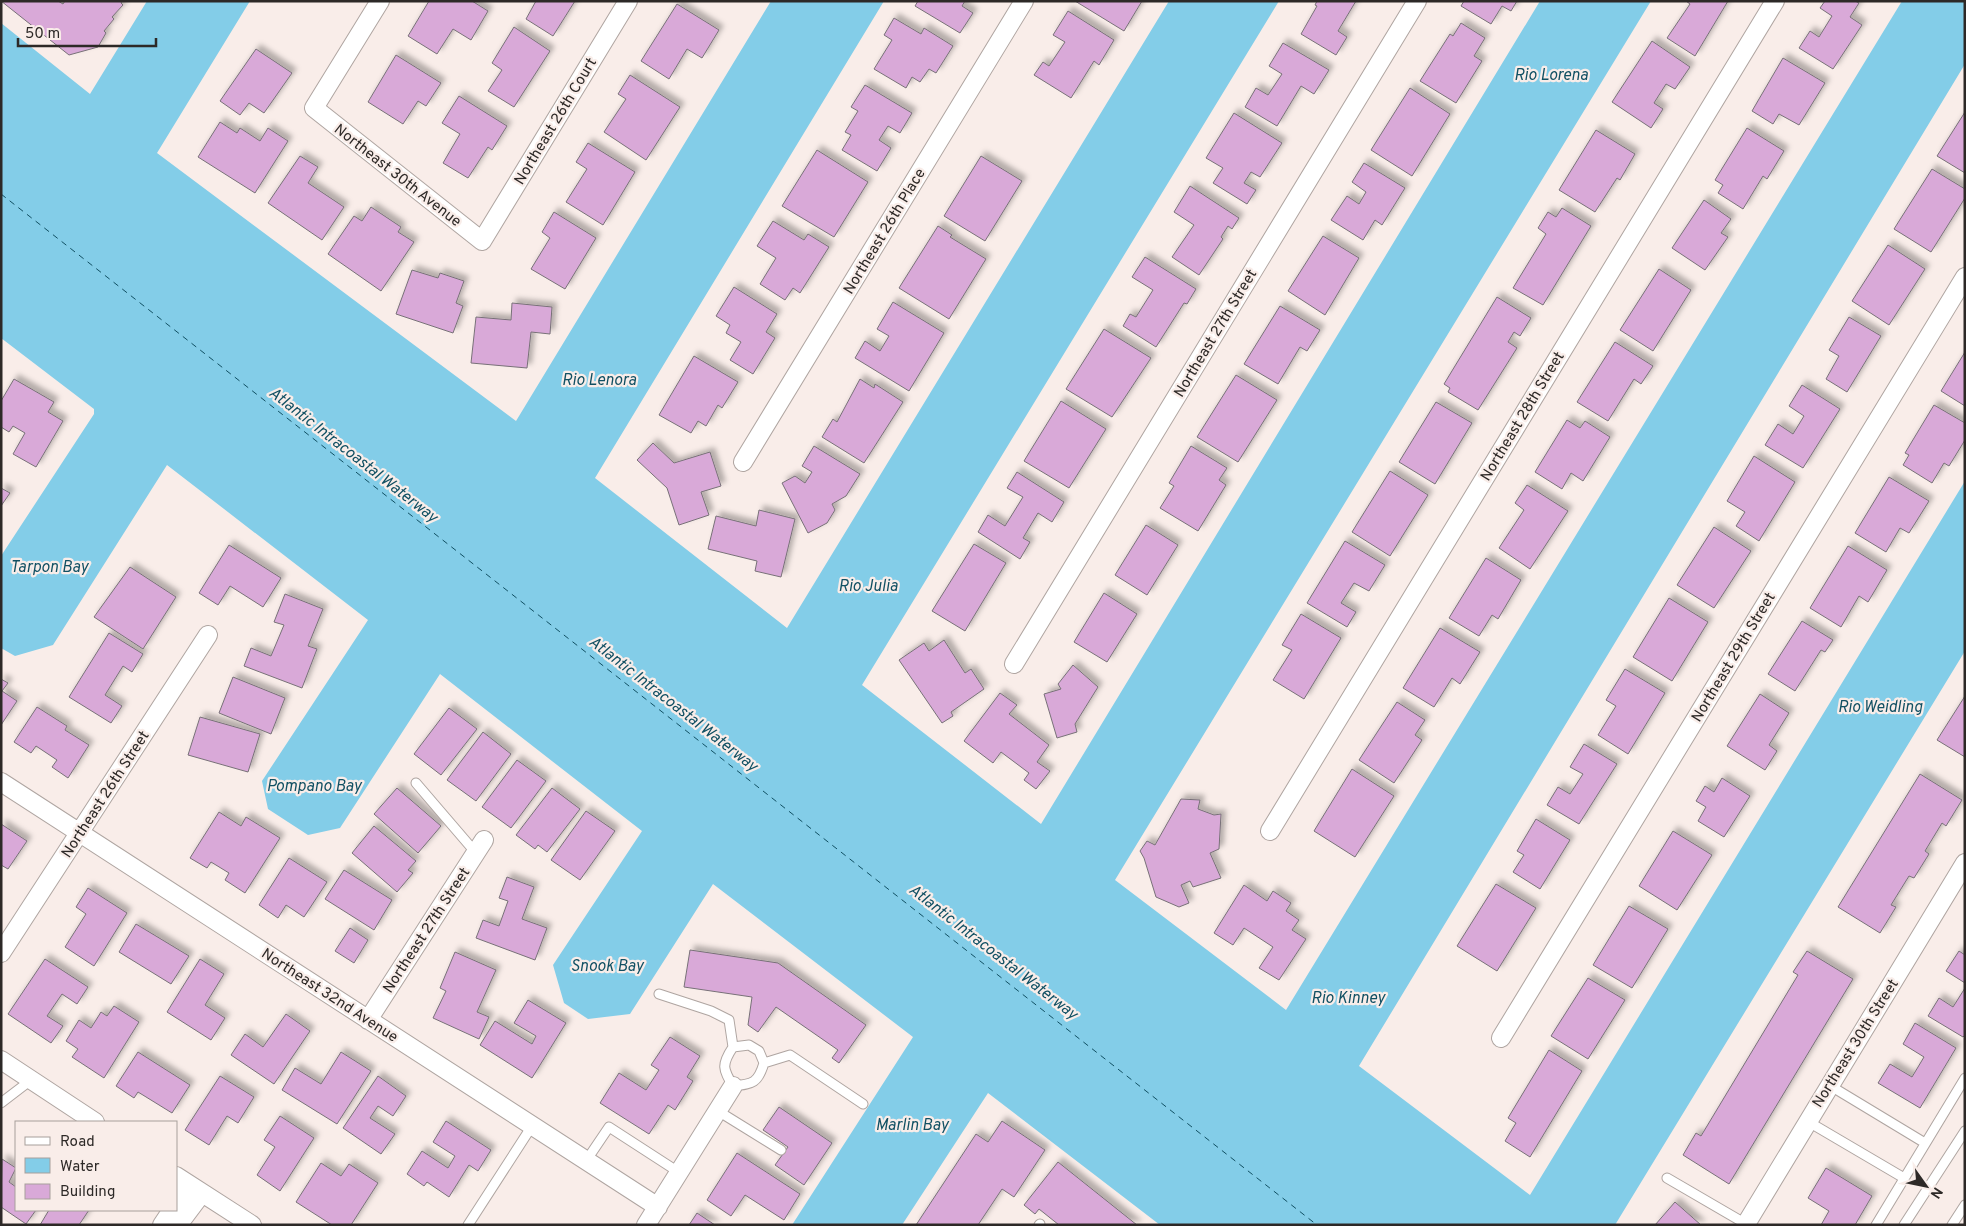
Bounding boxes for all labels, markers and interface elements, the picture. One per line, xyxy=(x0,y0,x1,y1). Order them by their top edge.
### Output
scale bar xyxy=(18,15,155,47)
text: 50 m xyxy=(25,25,60,44)
street label: Northeast 26th Court xyxy=(511,55,602,189)
water label: Rio Lorena xyxy=(1514,66,1589,86)
street label: Northeast 30th Avenue xyxy=(330,121,465,232)
street label: Northeast 26th Place xyxy=(840,165,930,298)
street label: Northeast 27th Street xyxy=(1171,266,1262,401)
street label: Northeast 28th Street xyxy=(1477,349,1569,485)
water label: Rio Lenora xyxy=(562,371,637,391)
water label: Atlantic Intracoastal Waterway xyxy=(264,383,443,529)
water label: Tarpon Bay xyxy=(10,558,90,578)
water label: Rio Julia xyxy=(838,577,898,597)
street label: Northeast 29th Street xyxy=(1688,590,1780,726)
water label: Atlantic Intracoastal Waterway xyxy=(584,632,763,778)
water label: Rio Weidling xyxy=(1838,698,1923,718)
street label: Northeast 26th Street xyxy=(58,728,154,862)
water label: Pompano Bay xyxy=(266,777,363,797)
street label: Northeast 27th Street xyxy=(380,864,475,997)
water label: Atlantic Intracoastal Waterway xyxy=(904,880,1083,1026)
street label: Northeast 32nd Avenue xyxy=(257,945,401,1048)
water label: Snook Bay xyxy=(570,957,645,977)
street label: Northeast 30th Street xyxy=(1809,976,1904,1112)
water label: Rio Kinney xyxy=(1311,989,1387,1009)
water label: Marlin Bay xyxy=(876,1116,950,1136)
legend xyxy=(15,1121,178,1211)
text: Road xyxy=(60,1133,95,1152)
text: Water xyxy=(60,1158,100,1177)
north arrow xyxy=(1901,1161,1951,1211)
text: Building xyxy=(60,1183,115,1202)
text: N xyxy=(1926,1183,1946,1201)

